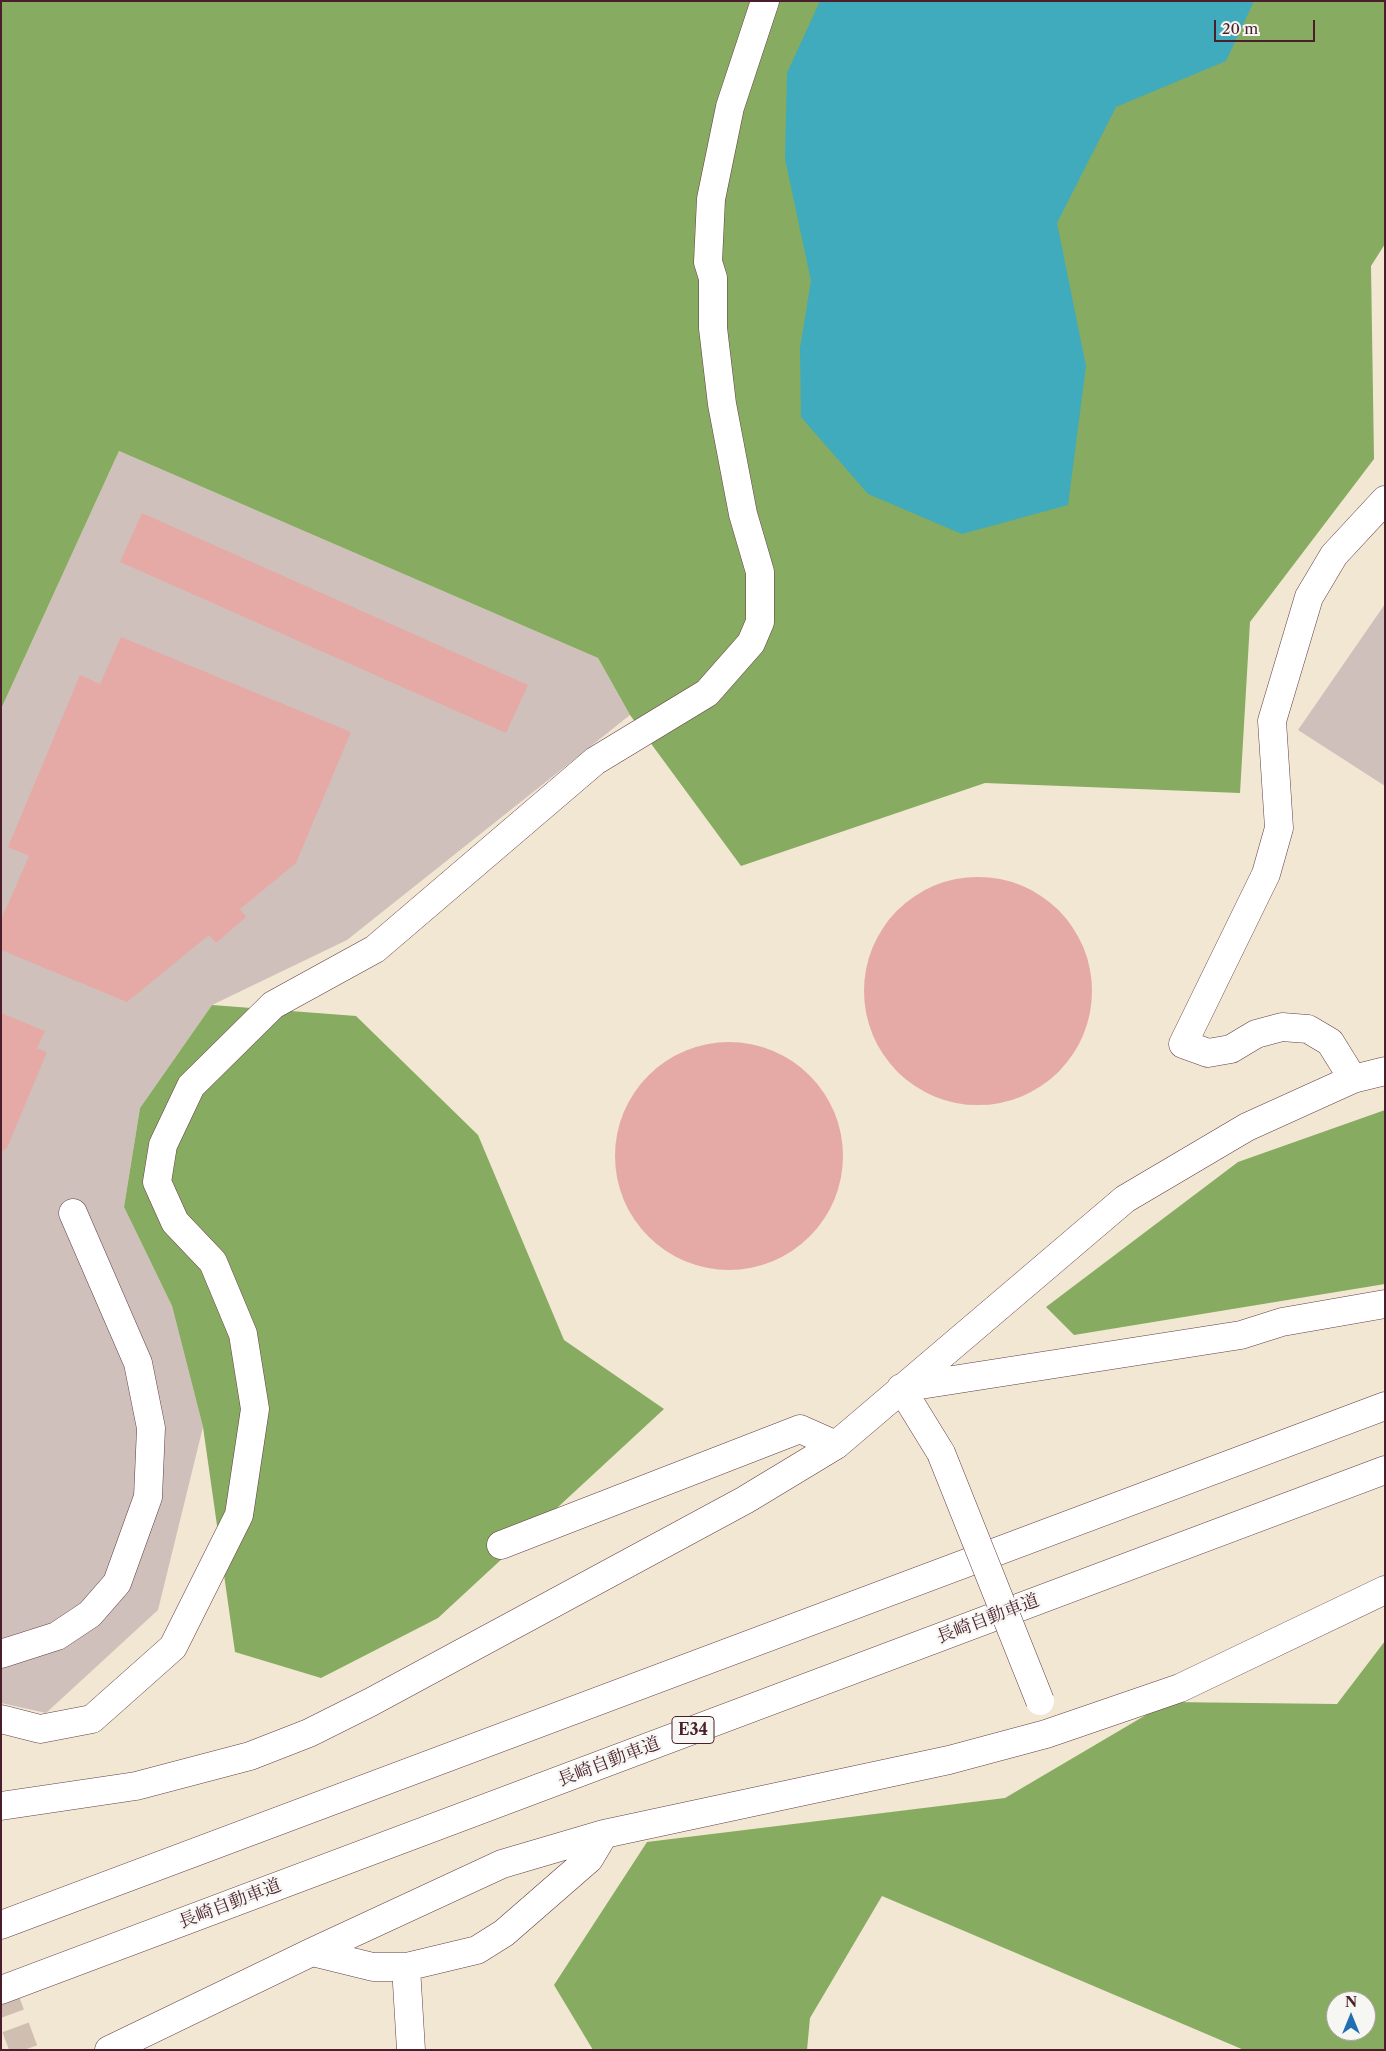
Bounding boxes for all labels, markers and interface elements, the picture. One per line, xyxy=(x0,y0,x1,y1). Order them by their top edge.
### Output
scale bar xyxy=(1216,10,1317,42)
text: 20 m xyxy=(1222,19,1258,38)
street label: 長崎自動車道 xyxy=(934,1590,1042,1648)
road number: E34 xyxy=(672,1716,714,1744)
street label: 長崎自動車道 xyxy=(555,1733,663,1791)
street label: 長崎自動車道 xyxy=(176,1875,284,1933)
north arrow xyxy=(1326,1991,1376,2041)
text: N xyxy=(1345,1993,1357,2011)

